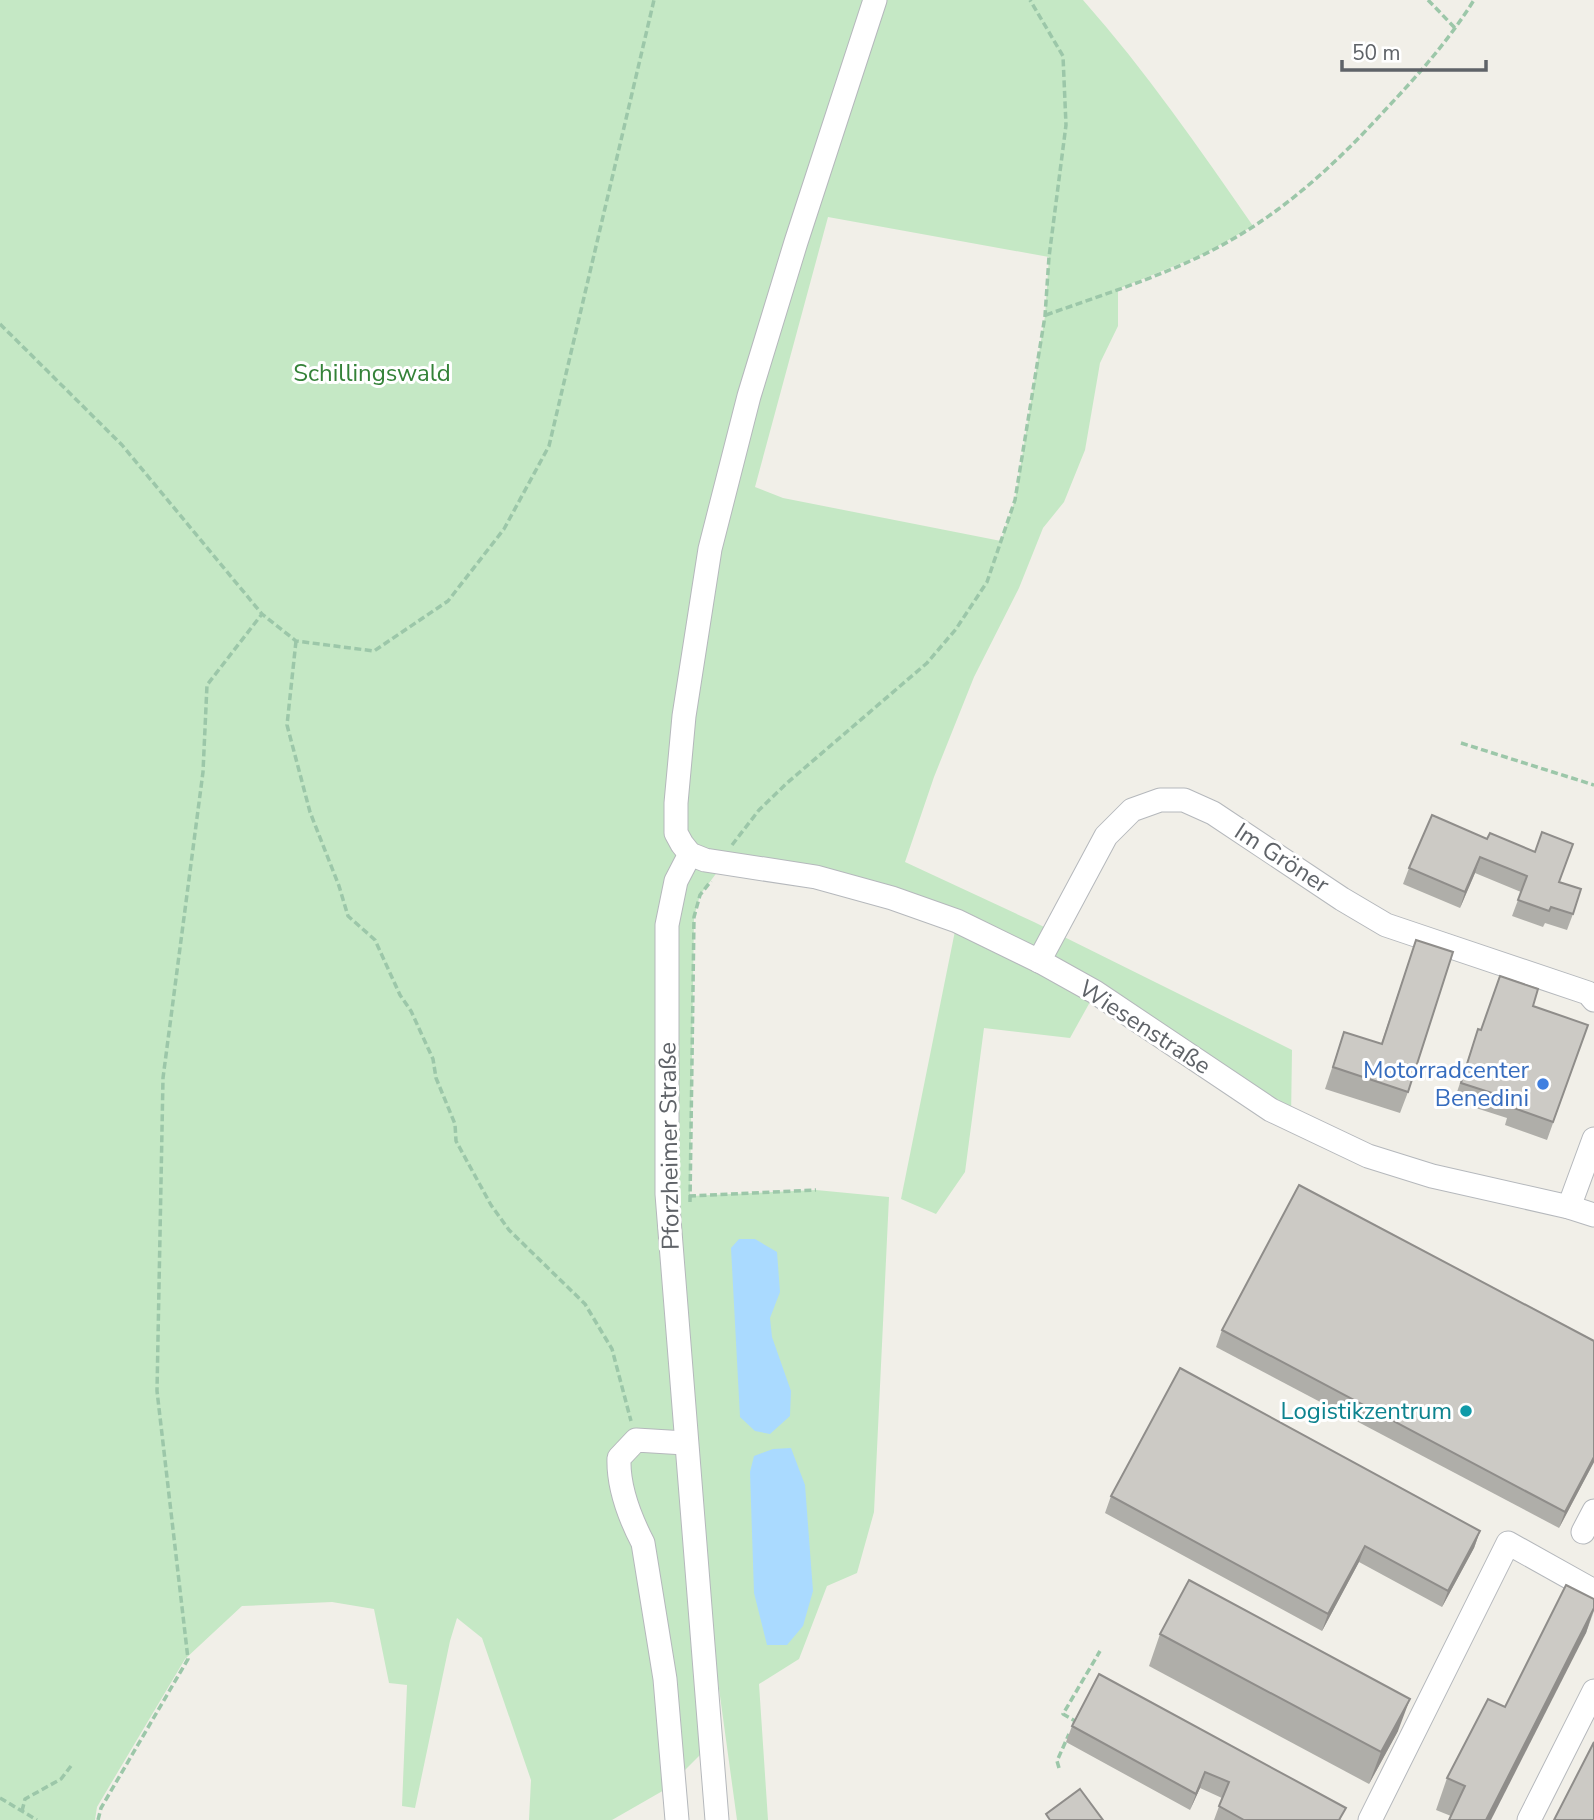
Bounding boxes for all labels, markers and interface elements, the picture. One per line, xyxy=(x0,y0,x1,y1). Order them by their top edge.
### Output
scale bar xyxy=(1342,28,1486,72)
text: 50 m xyxy=(1352,39,1401,67)
park label: Schillingswald xyxy=(293,357,451,389)
street label: Im Gröner xyxy=(1228,815,1336,901)
street label: Wiesenstraße xyxy=(1073,972,1217,1082)
street label: Pforzheimer Straße xyxy=(651,1042,687,1250)
place label: Motorradcenter Benedini xyxy=(1363,1054,1529,1114)
marker: Motorradcenter Benedini xyxy=(1535,1076,1551,1092)
place label: Logistikzentrum xyxy=(1281,1395,1452,1427)
marker: Logistikzentrum xyxy=(1458,1403,1474,1419)

